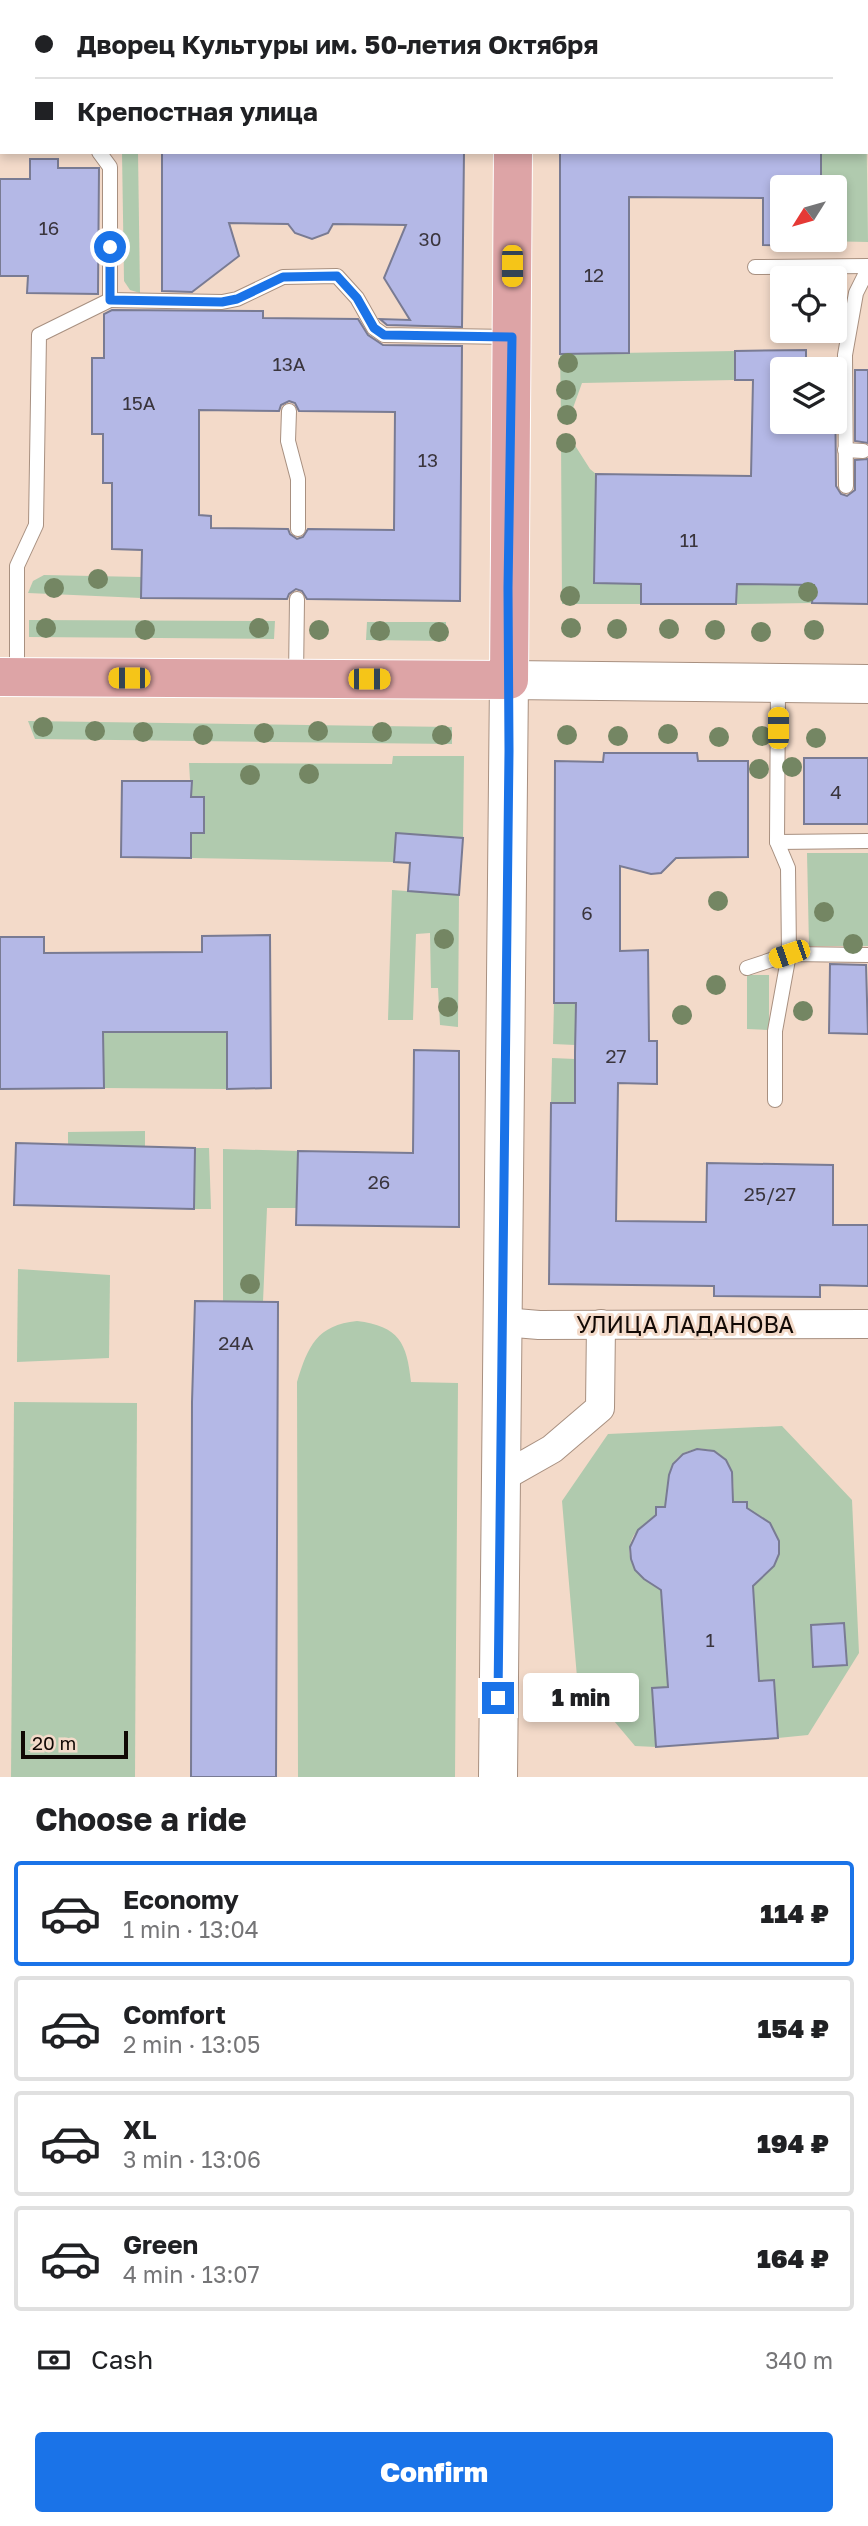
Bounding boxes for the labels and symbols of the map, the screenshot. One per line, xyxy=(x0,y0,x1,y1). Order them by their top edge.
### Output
north arrow xyxy=(770,175,847,252)
house number: 16 xyxy=(39,216,59,239)
house number: 30 xyxy=(419,227,441,250)
route start xyxy=(94,231,126,263)
car xyxy=(502,245,523,287)
house number: 12 xyxy=(584,263,604,286)
house number: 13А xyxy=(272,352,306,375)
house number: 15А xyxy=(123,391,156,414)
house number: 13 xyxy=(418,448,438,471)
house number: 11 xyxy=(680,528,698,551)
car xyxy=(109,668,151,689)
car xyxy=(349,669,391,690)
car xyxy=(768,707,789,749)
house number: 4 xyxy=(830,780,842,803)
house number: 6 xyxy=(581,901,593,924)
car xyxy=(766,937,813,971)
house number: 27 xyxy=(605,1044,627,1067)
house number: 26 xyxy=(368,1170,390,1193)
house number: 25/27 xyxy=(744,1182,796,1205)
street label: УЛИЦА ЛАДАНОВА xyxy=(576,1310,794,1338)
house number: 24А xyxy=(218,1331,254,1354)
house number: 1 xyxy=(705,1628,715,1651)
callout: 1 min xyxy=(522,1674,638,1722)
route end xyxy=(482,1682,514,1714)
scale bar xyxy=(21,1728,128,1760)

